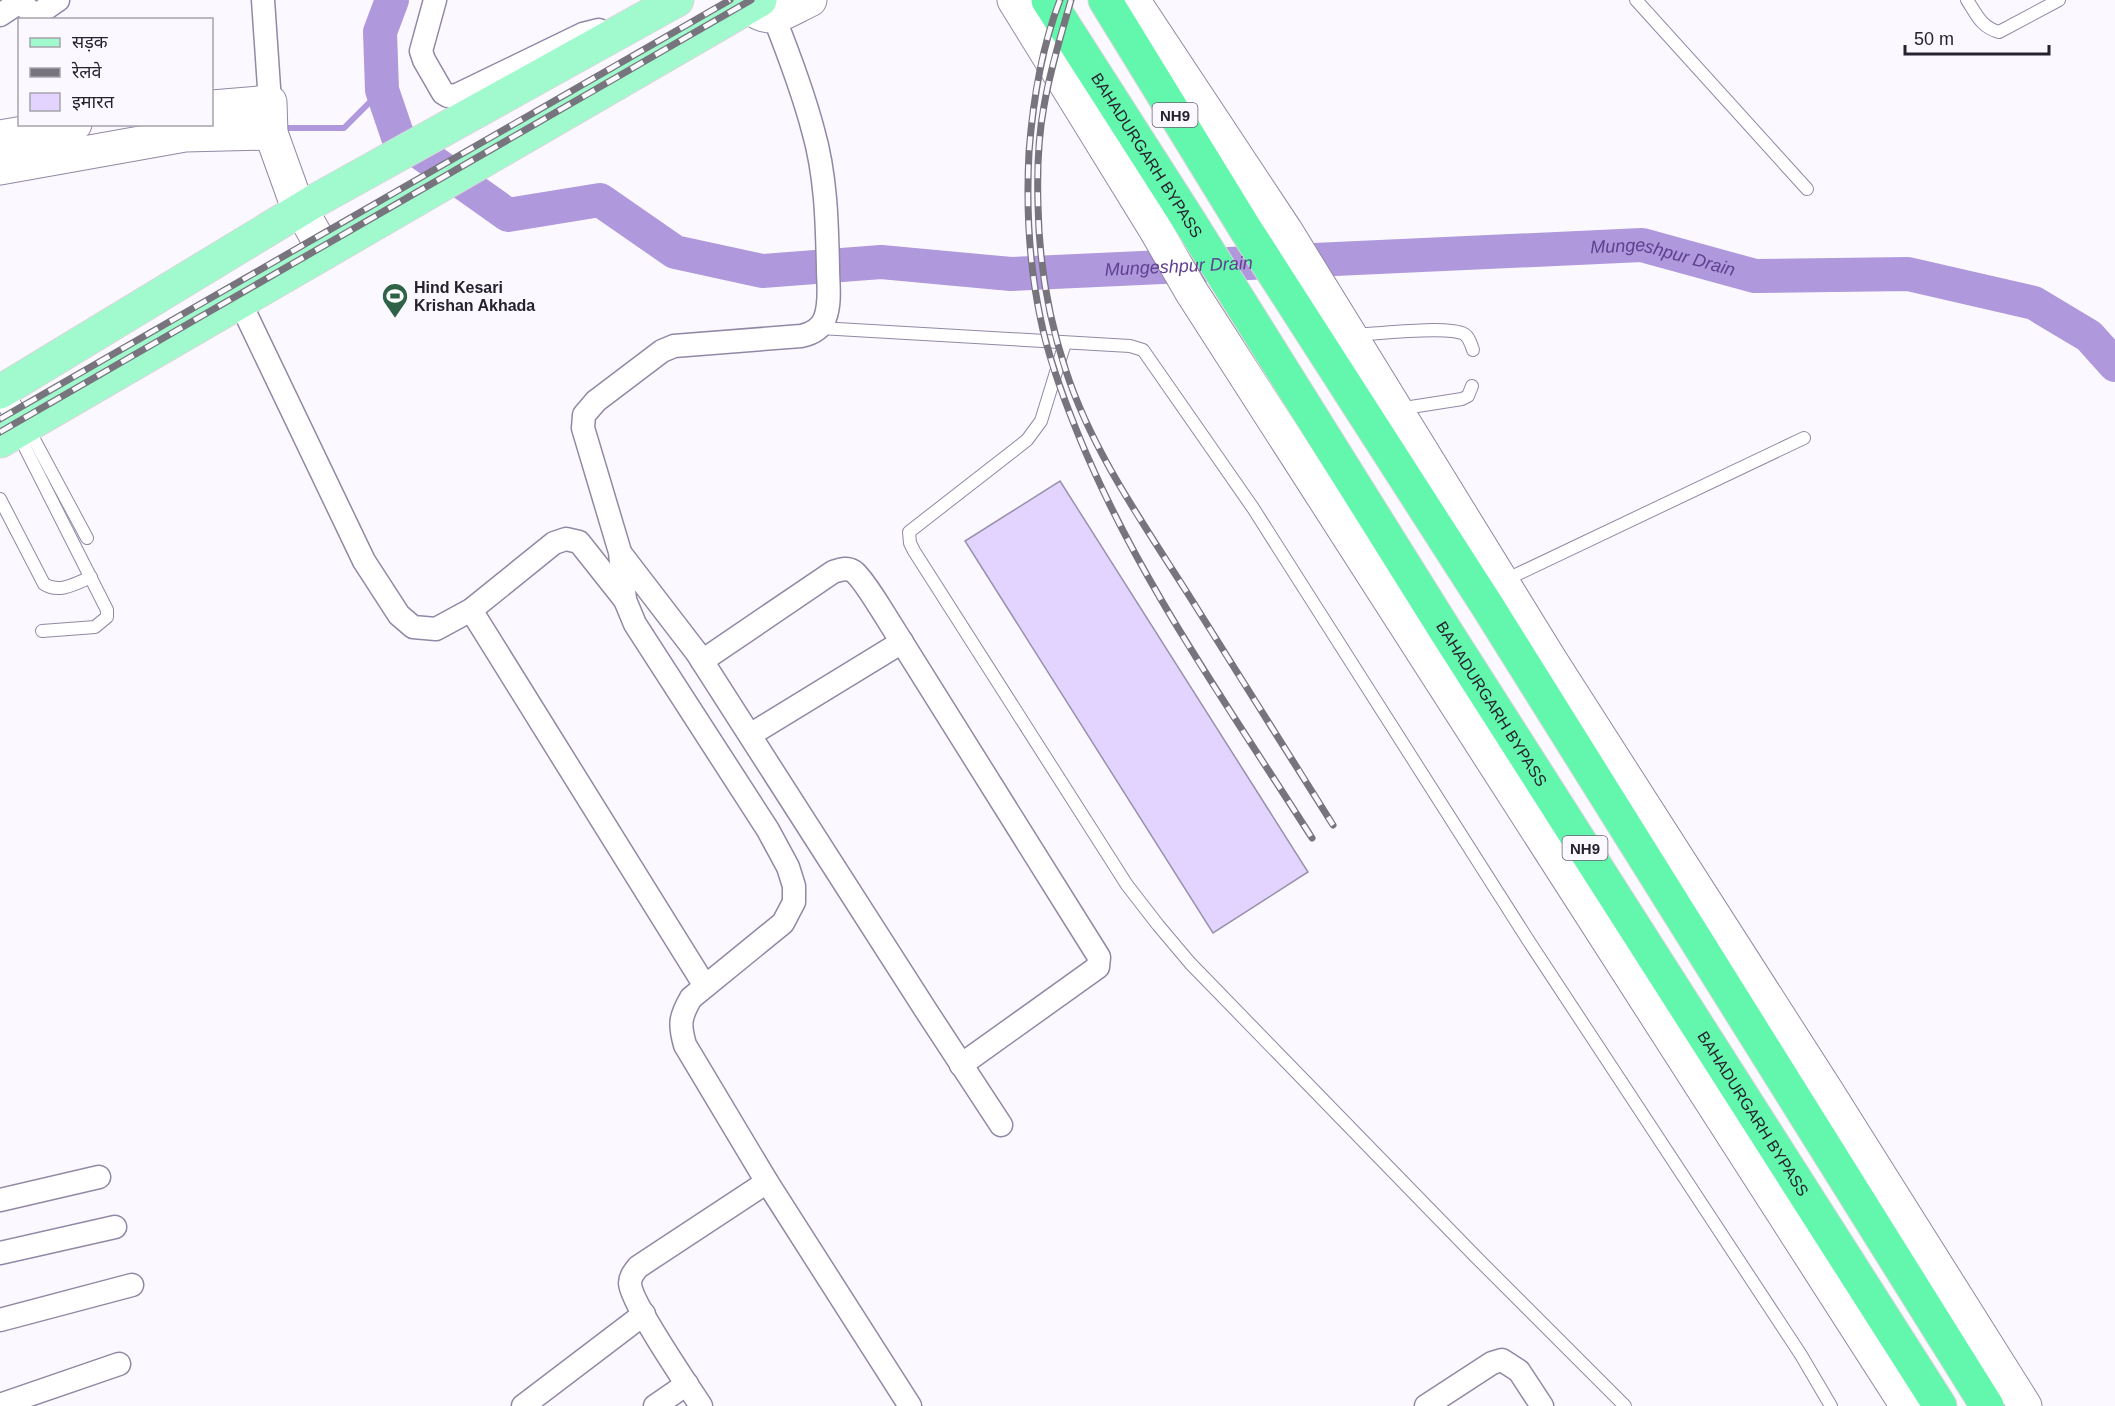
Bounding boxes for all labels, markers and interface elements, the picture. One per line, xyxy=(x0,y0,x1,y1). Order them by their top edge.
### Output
legend xyxy=(18,18,213,126)
scale bar xyxy=(1905,18,2049,56)
text: 50 m xyxy=(1914,29,1954,49)
text: सड़क xyxy=(72,32,109,52)
text: रेलवे xyxy=(71,61,103,82)
street label: BAHADURGARH BYPASS xyxy=(1088,70,1206,240)
text: इमारत xyxy=(72,92,115,112)
road number: NH9 xyxy=(1152,103,1198,127)
water label: Mungeshpur Drain xyxy=(1590,235,1737,280)
water label: Mungeshpur Drain xyxy=(1104,253,1253,280)
place label: Hind Kesari Krishan Akhada xyxy=(414,279,535,314)
sports icon: Hind Kesari Krishan Akhada xyxy=(380,281,410,319)
street label: BAHADURGARH BYPASS xyxy=(1433,618,1551,789)
road number: NH9 xyxy=(1562,836,1608,860)
street label: BAHADURGARH BYPASS xyxy=(1695,1028,1812,1199)

